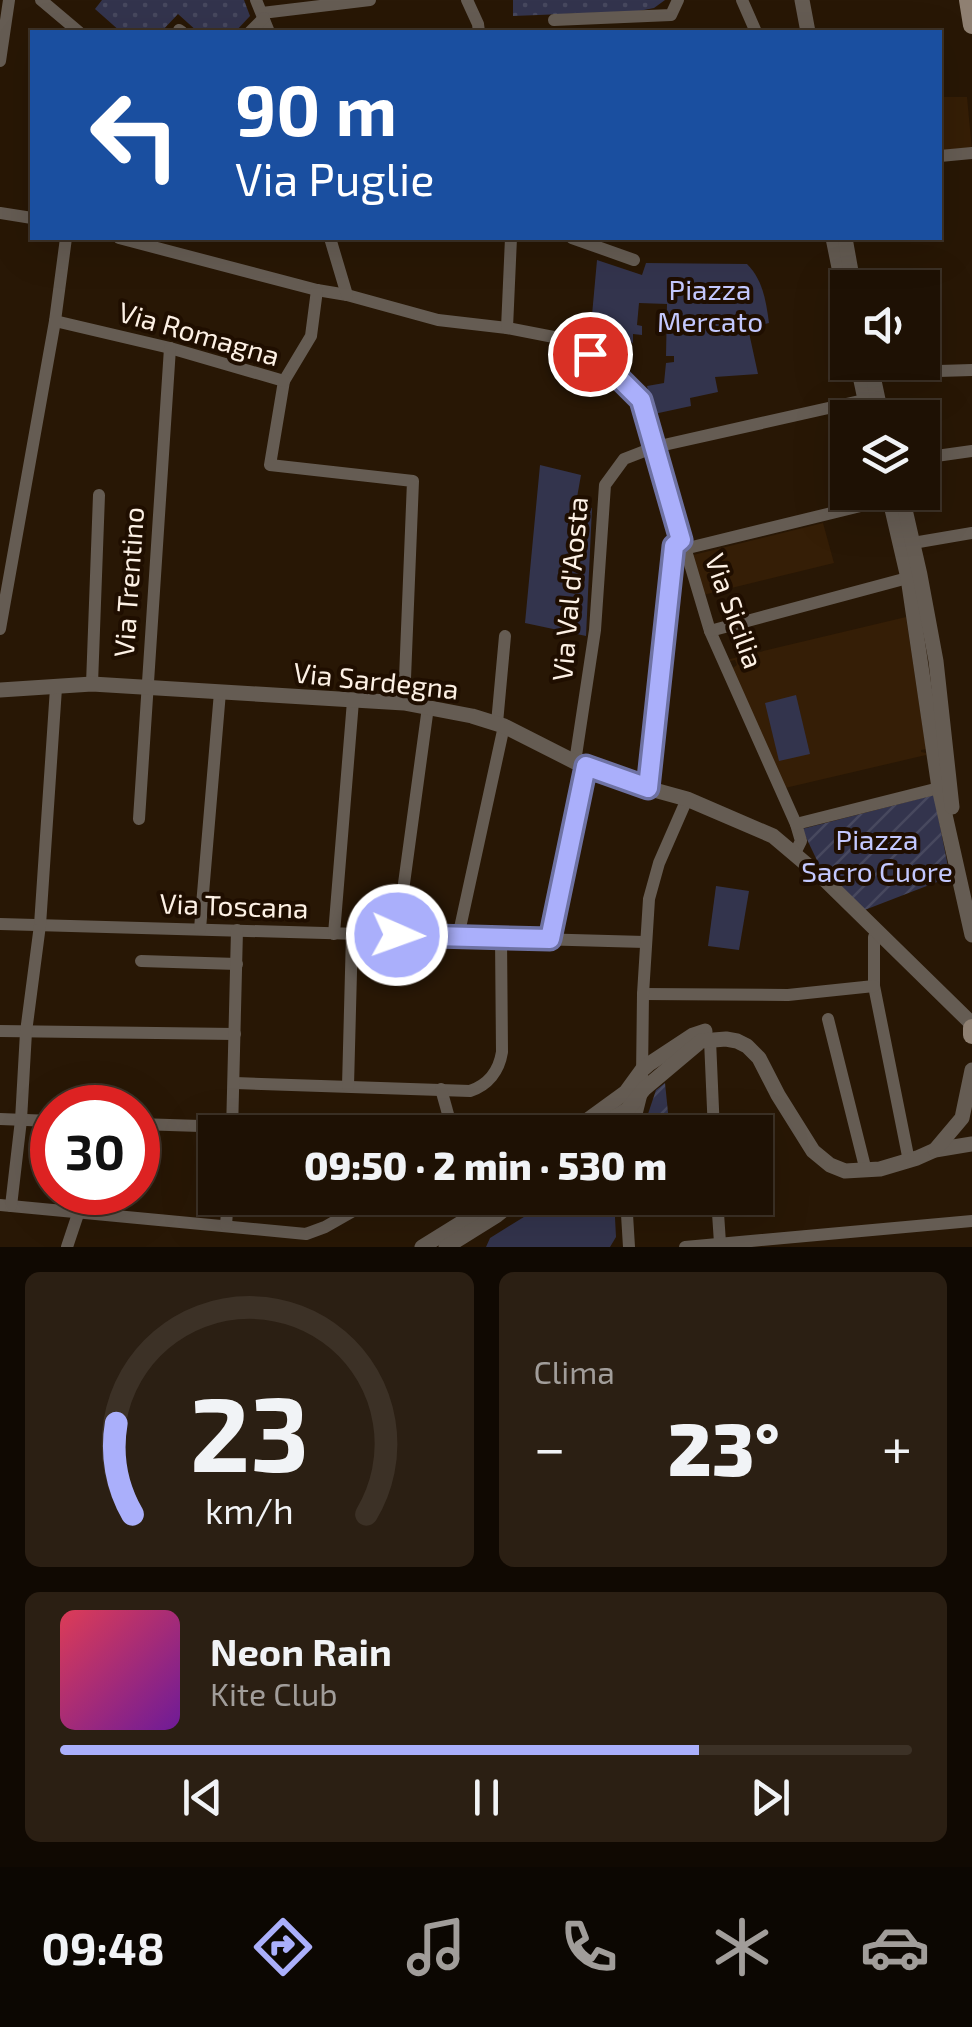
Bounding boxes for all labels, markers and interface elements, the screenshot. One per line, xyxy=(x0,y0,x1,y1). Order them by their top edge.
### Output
text: 90 m xyxy=(235,66,397,150)
icon: left xyxy=(70,70,200,200)
text: Via Puglie xyxy=(235,151,434,205)
map controls xyxy=(830,270,940,510)
button: sound xyxy=(830,270,940,380)
park label: Piazza Mercato xyxy=(657,272,763,338)
street label: Via Romagna xyxy=(115,294,284,372)
pin xyxy=(548,312,633,397)
icon: arrive xyxy=(563,327,618,382)
button: layers xyxy=(830,400,940,510)
street label: Via Val d'Aosta xyxy=(544,495,594,682)
street label: Via Trentino xyxy=(106,506,150,658)
street label: Via Sicilia xyxy=(699,549,771,673)
street label: Via Sardegna xyxy=(292,654,460,706)
park label: Piazza Sacro Cuore xyxy=(801,822,953,888)
position arrow xyxy=(345,883,449,987)
street label: Via Toscana xyxy=(159,885,309,925)
speed limit sign: 30 xyxy=(30,1085,160,1215)
text: 09:50 · 2 min · 530 m xyxy=(304,1142,667,1188)
text: Clima xyxy=(534,1352,615,1390)
text: 23 xyxy=(190,1368,309,1493)
text: 23° xyxy=(668,1401,780,1491)
text: − xyxy=(534,1413,566,1479)
text: + xyxy=(882,1413,912,1479)
text: km/h xyxy=(205,1488,294,1531)
text: Neon Rain xyxy=(210,1628,392,1674)
text: Kite Club xyxy=(210,1674,338,1712)
icon: previous xyxy=(175,1770,230,1825)
icon: pause xyxy=(459,1770,514,1825)
icon: next xyxy=(743,1770,798,1825)
icon: directions xyxy=(248,1912,318,1982)
icon: music xyxy=(401,1912,471,1982)
icon: phone xyxy=(554,1912,624,1982)
icon: climate xyxy=(707,1912,777,1982)
icon: car xyxy=(860,1912,930,1982)
text: 09:48 xyxy=(42,1920,165,1974)

